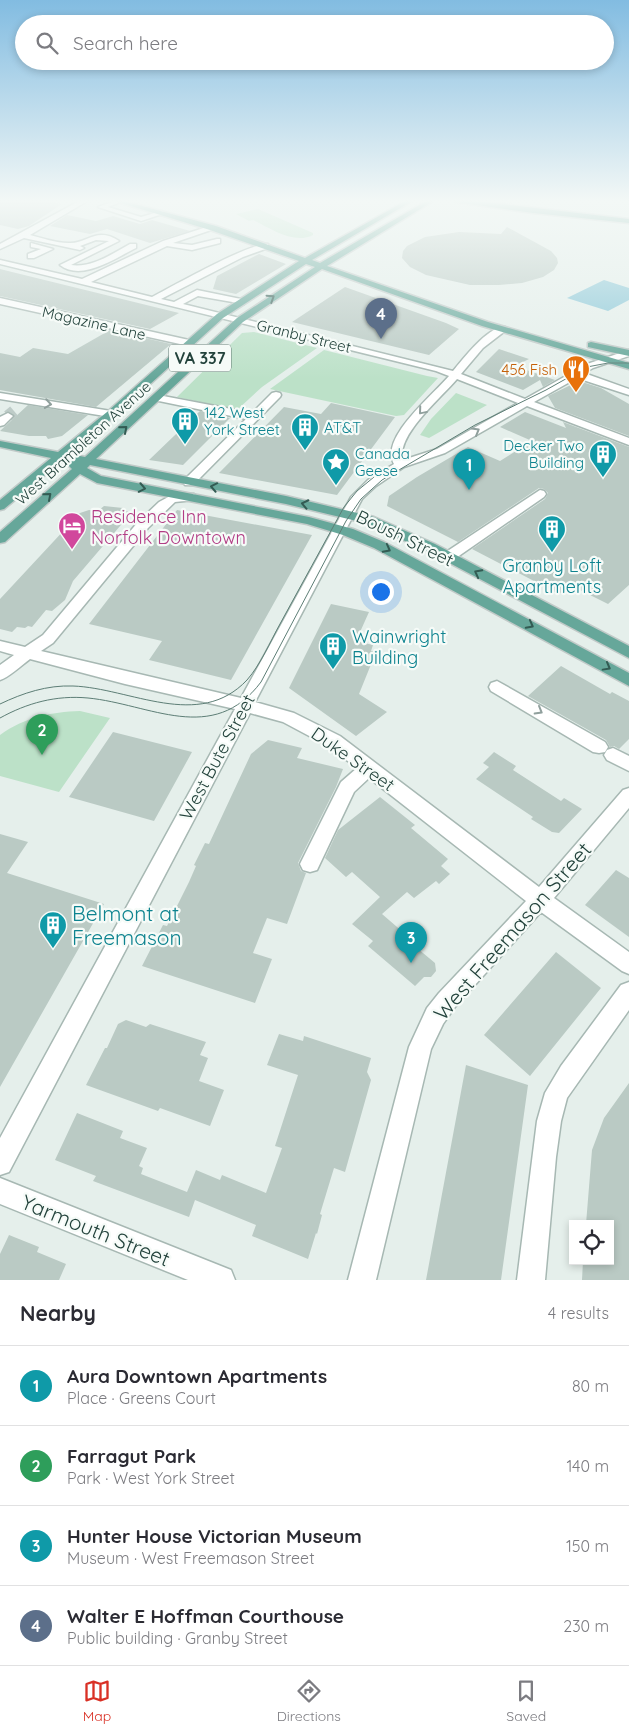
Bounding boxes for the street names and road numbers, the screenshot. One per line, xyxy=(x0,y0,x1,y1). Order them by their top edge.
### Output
street label: Magazine Lane xyxy=(40,302,148,344)
street label: Granby Street xyxy=(255,315,353,357)
road number: VA 337 xyxy=(169,344,231,372)
street label: West Brambleton Avenue xyxy=(11,377,155,509)
street label: Boush Street xyxy=(353,505,457,571)
street label: West Bute Street xyxy=(174,690,260,824)
street label: Duke Street xyxy=(307,722,399,796)
street label: West Freemason Street xyxy=(428,837,596,1025)
street label: Yarmouth Street xyxy=(18,1188,174,1272)

